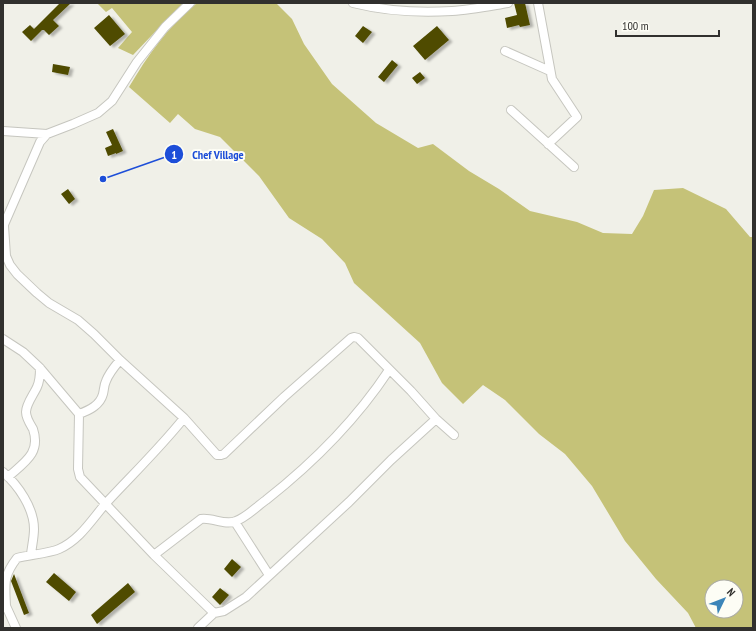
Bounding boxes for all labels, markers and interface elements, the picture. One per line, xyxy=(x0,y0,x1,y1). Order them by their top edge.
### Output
scale bar xyxy=(616,12,719,38)
text: 100 m xyxy=(622,18,649,33)
callout: Chef Village xyxy=(164,142,252,166)
text: 1 xyxy=(171,147,177,162)
text: Chef Village xyxy=(192,147,244,162)
north arrow xyxy=(704,579,744,619)
text: N xyxy=(724,585,738,599)

